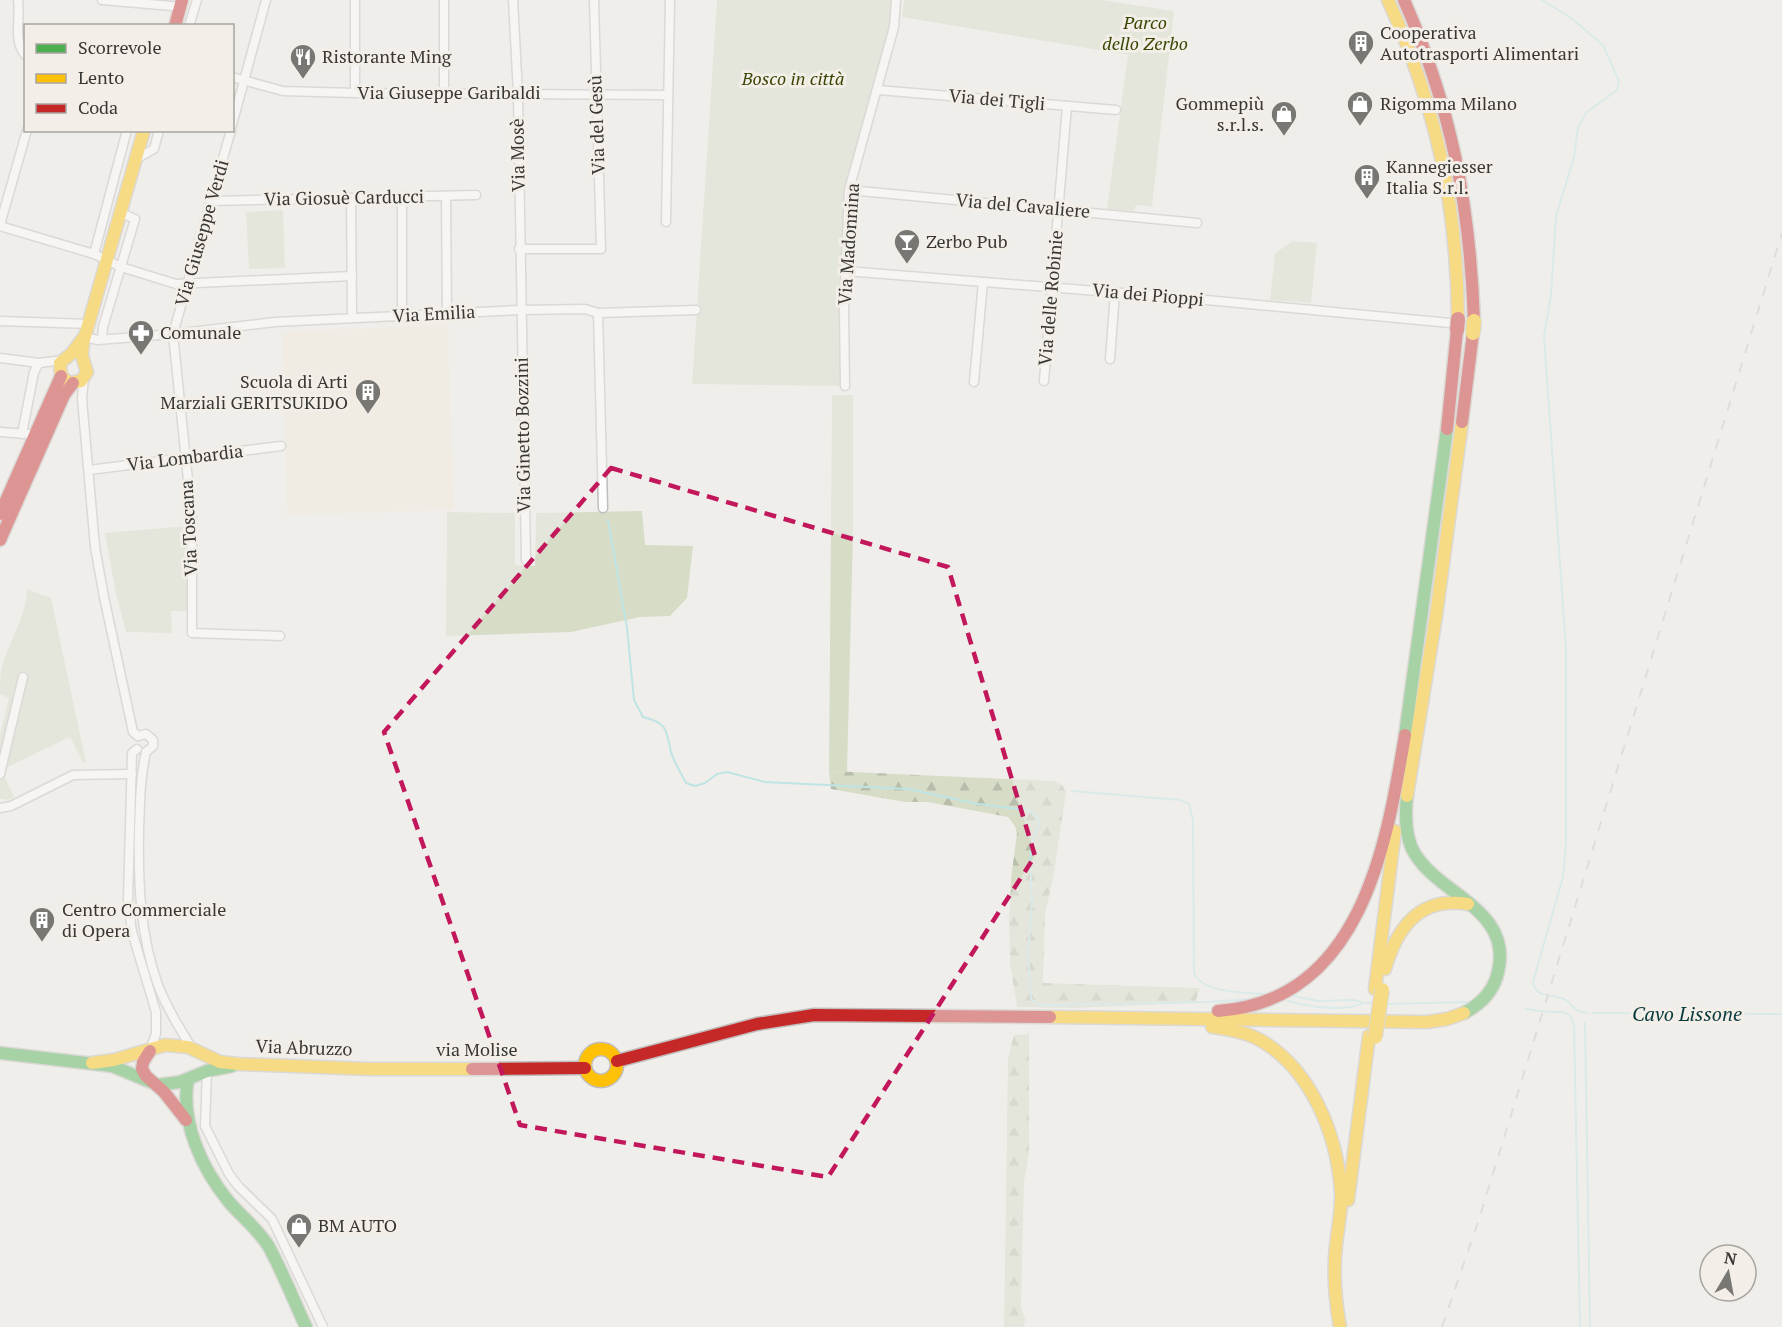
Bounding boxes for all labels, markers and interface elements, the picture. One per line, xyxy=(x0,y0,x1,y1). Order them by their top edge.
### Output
park label: Parco dello Zerbo xyxy=(1102,10,1188,55)
place label: Cooperativa Autotrasporti Alimentari xyxy=(1380,20,1579,65)
legend xyxy=(24,24,234,132)
building icon: Cooperativa Autotrasporti Alimentari xyxy=(1346,28,1376,66)
text: Scorrevole xyxy=(78,35,161,59)
restaurant icon: Ristorante Ming xyxy=(288,42,318,80)
place label: Ristorante Ming xyxy=(322,44,452,68)
text: Lento xyxy=(78,65,124,89)
park label: Bosco in città xyxy=(741,66,844,90)
street label: Via del Gesù xyxy=(582,75,610,175)
street label: Via Giuseppe Garibaldi xyxy=(357,80,541,104)
street label: Via dei Tigli xyxy=(948,83,1046,115)
shop icon: Rigomma Milano xyxy=(1345,89,1375,127)
place label: Gommepiù s.r.l.s. xyxy=(1176,91,1264,136)
place label: Rigomma Milano xyxy=(1380,91,1517,115)
text: Coda xyxy=(78,95,118,119)
shop icon: Gommepiù s.r.l.s. xyxy=(1269,99,1299,137)
street label: Via Mosè xyxy=(504,118,530,192)
place label: Kannegiesser Italia S.r.l. xyxy=(1386,154,1493,199)
street label: Via Giuseppe Verdi xyxy=(169,157,233,309)
building icon: Kannegiesser Italia S.r.l. xyxy=(1352,162,1382,200)
street label: Via Madonnina xyxy=(832,182,864,306)
street label: Via Giosuè Carducci xyxy=(264,184,424,210)
street label: Via del Cavaliere xyxy=(955,187,1091,223)
bar icon: Zerbo Pub xyxy=(892,227,922,265)
place label: Zerbo Pub xyxy=(926,229,1008,253)
street label: Via delle Robinie xyxy=(1032,229,1068,367)
street label: Via dei Pioppi xyxy=(1091,277,1205,311)
street label: Via Emilia xyxy=(392,299,476,327)
pharmacy icon: Comunale xyxy=(126,318,156,356)
place label: Comunale xyxy=(160,320,241,344)
street label: Via Ginetto Bozzini xyxy=(509,357,535,513)
place label: Scuola di Arti Marziali GERITSUKIDO xyxy=(160,369,348,414)
building icon: Scuola di Arti Marziali GERITSUKIDO xyxy=(353,377,383,415)
street label: Via Lombardia xyxy=(125,438,244,476)
street label: Via Toscana xyxy=(173,479,203,577)
place label: Centro Commerciale di Opera xyxy=(62,897,226,942)
building icon: Centro Commerciale di Opera xyxy=(27,905,57,943)
water label: Cavo Lissone xyxy=(1632,1000,1742,1027)
street label: Via Abruzzo xyxy=(255,1033,353,1061)
street label: via Molise xyxy=(435,1037,518,1061)
shop icon: BM AUTO xyxy=(284,1211,314,1249)
place label: BM AUTO xyxy=(318,1213,397,1237)
north arrow xyxy=(1698,1243,1758,1303)
text: N xyxy=(1723,1246,1738,1270)

